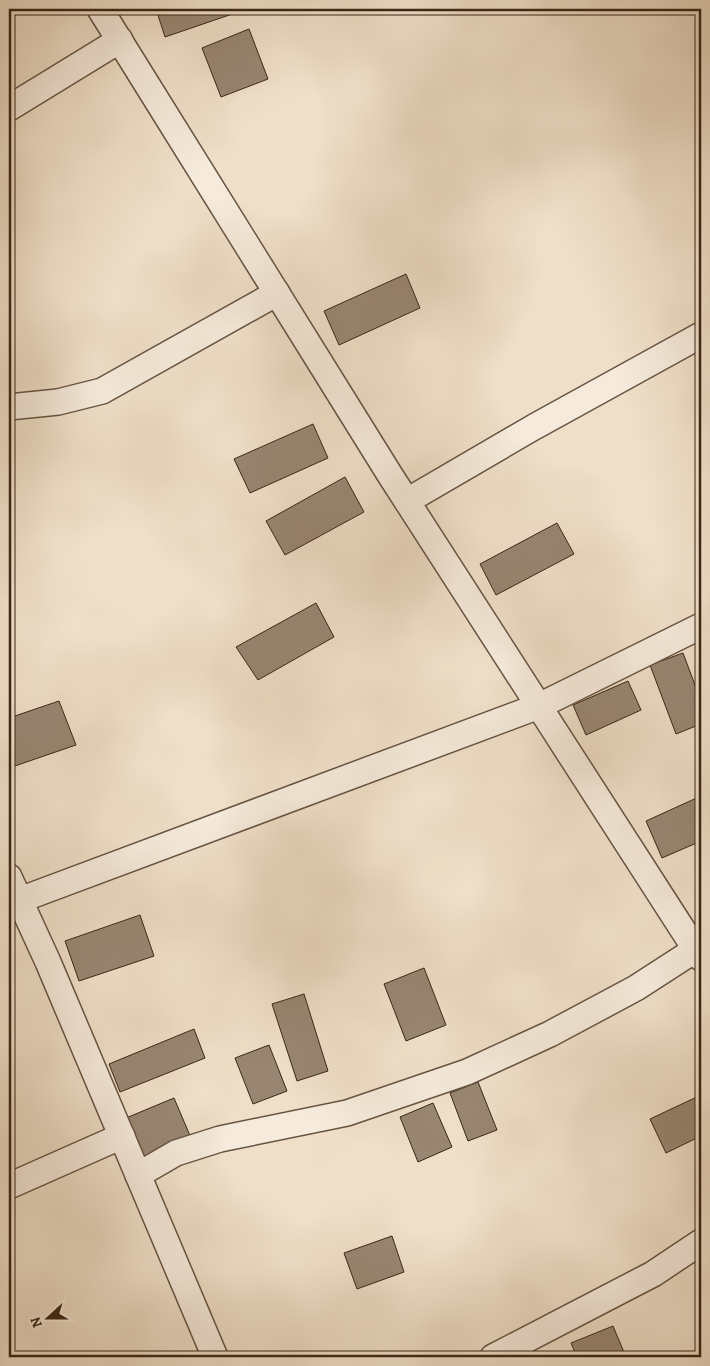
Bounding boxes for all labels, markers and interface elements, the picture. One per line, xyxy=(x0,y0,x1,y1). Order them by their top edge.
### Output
north arrow xyxy=(22,1294,72,1344)
text: N xyxy=(26,1314,47,1331)

